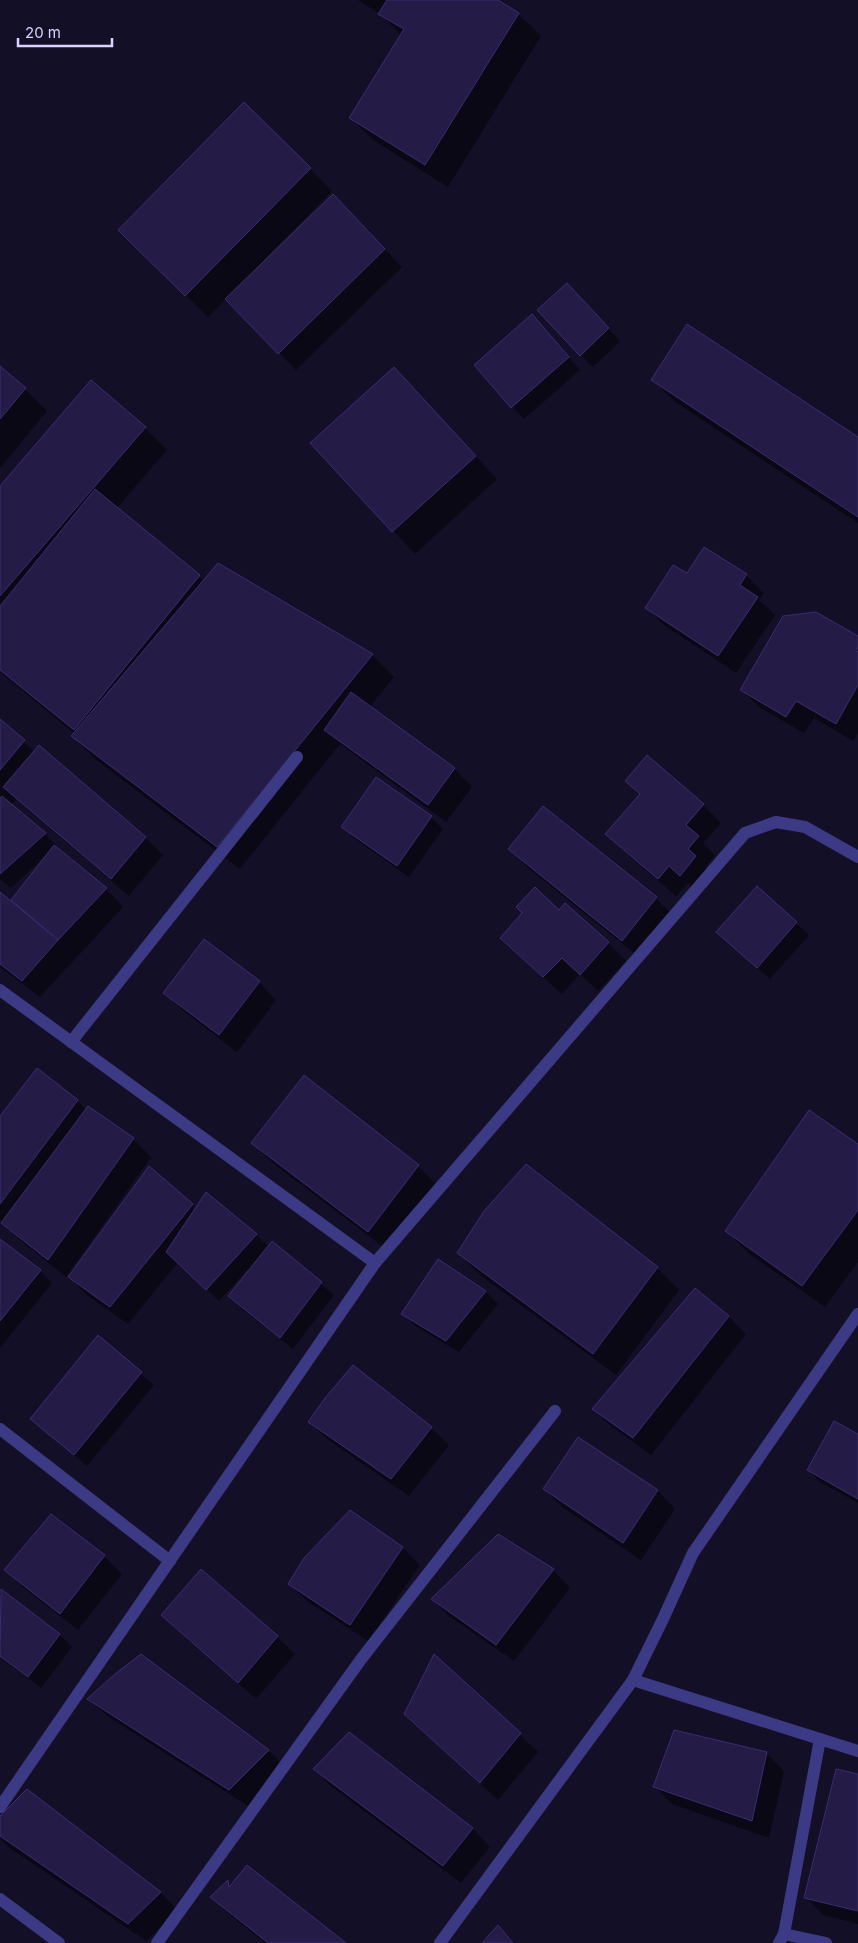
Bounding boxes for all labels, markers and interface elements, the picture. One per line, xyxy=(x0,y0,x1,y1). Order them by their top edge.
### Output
scale bar xyxy=(18,15,111,47)
text: 20 m xyxy=(25,23,61,42)

